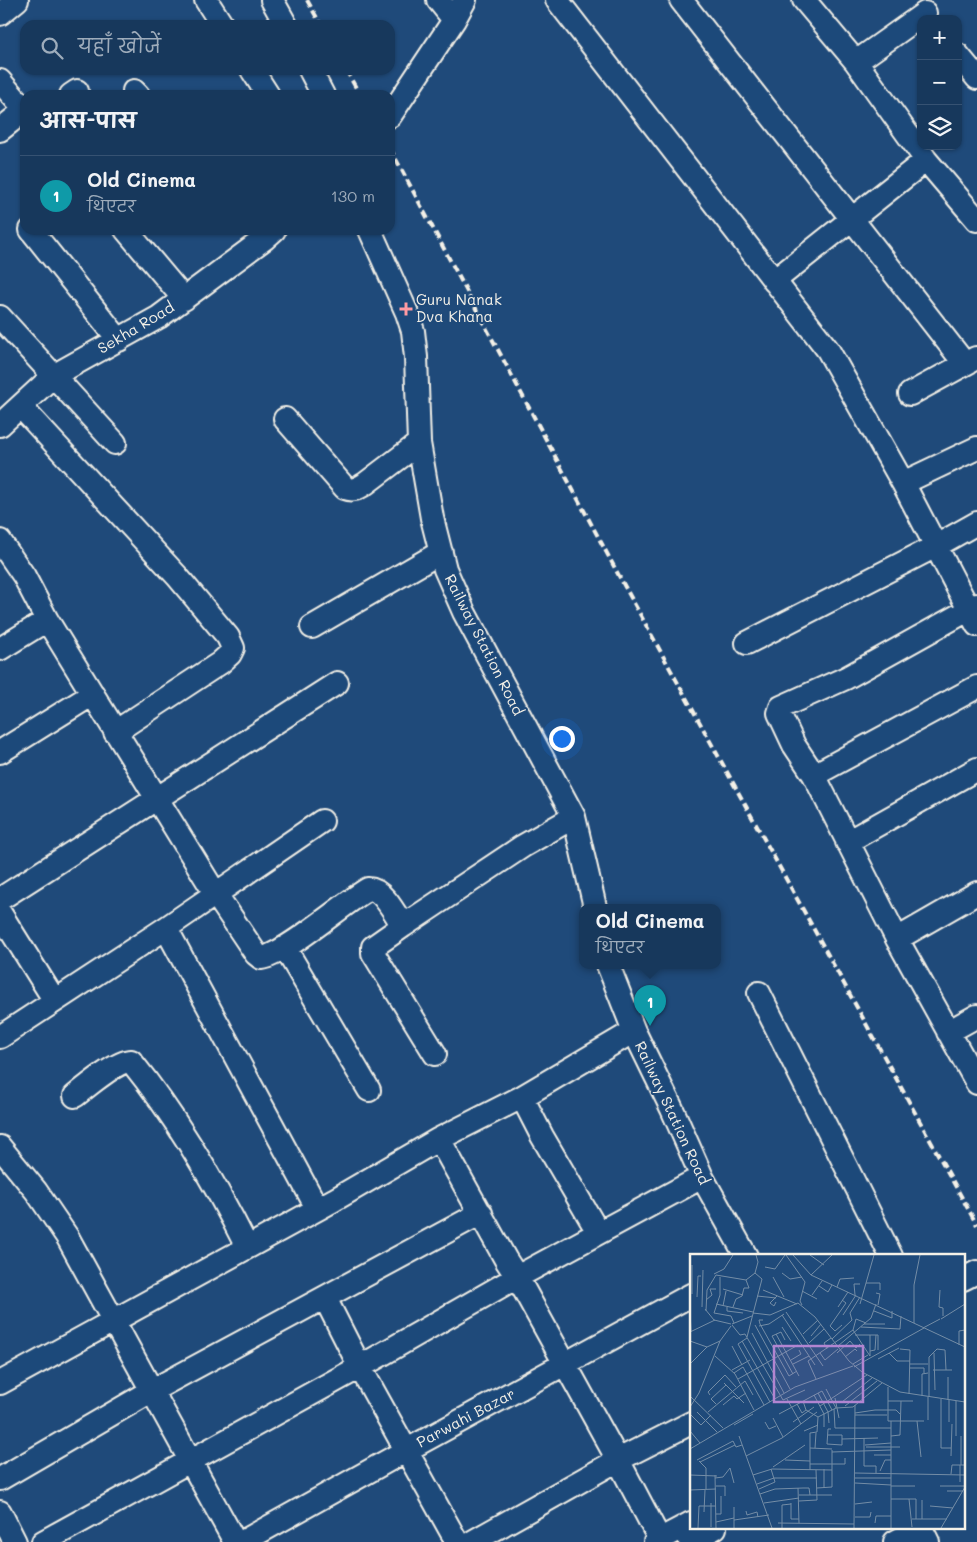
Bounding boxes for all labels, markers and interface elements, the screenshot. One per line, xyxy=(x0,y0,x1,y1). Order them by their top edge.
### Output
map controls xyxy=(917,15,962,150)
button: + xyxy=(917,15,962,60)
search box xyxy=(20,20,395,75)
text: यहाँ खोजें xyxy=(78,33,161,58)
icon: search xyxy=(38,34,66,62)
button: − xyxy=(917,60,962,105)
button: layers xyxy=(917,105,962,150)
text: आस-पास xyxy=(40,106,136,133)
text: Old Cinema xyxy=(87,167,196,192)
text: 1 xyxy=(52,185,60,206)
text: 130 m xyxy=(331,185,375,206)
text: थिएटर xyxy=(87,195,136,216)
place label: Guru Nanak Dva Khana xyxy=(416,289,502,326)
street label: Sekha Road xyxy=(94,297,177,358)
marker: Guru Nanak Dva Khana xyxy=(400,303,412,315)
street label: Railway Station Road xyxy=(441,571,529,719)
your location xyxy=(549,726,575,752)
popup xyxy=(579,904,721,969)
text: Old Cinema xyxy=(596,908,704,933)
text: थिएटर xyxy=(596,936,645,957)
pin: 1 xyxy=(634,985,666,1026)
street label: Railway Station Road xyxy=(631,1038,715,1187)
inset map xyxy=(690,1254,964,1530)
street label: Parwahi Bazar xyxy=(413,1383,518,1451)

